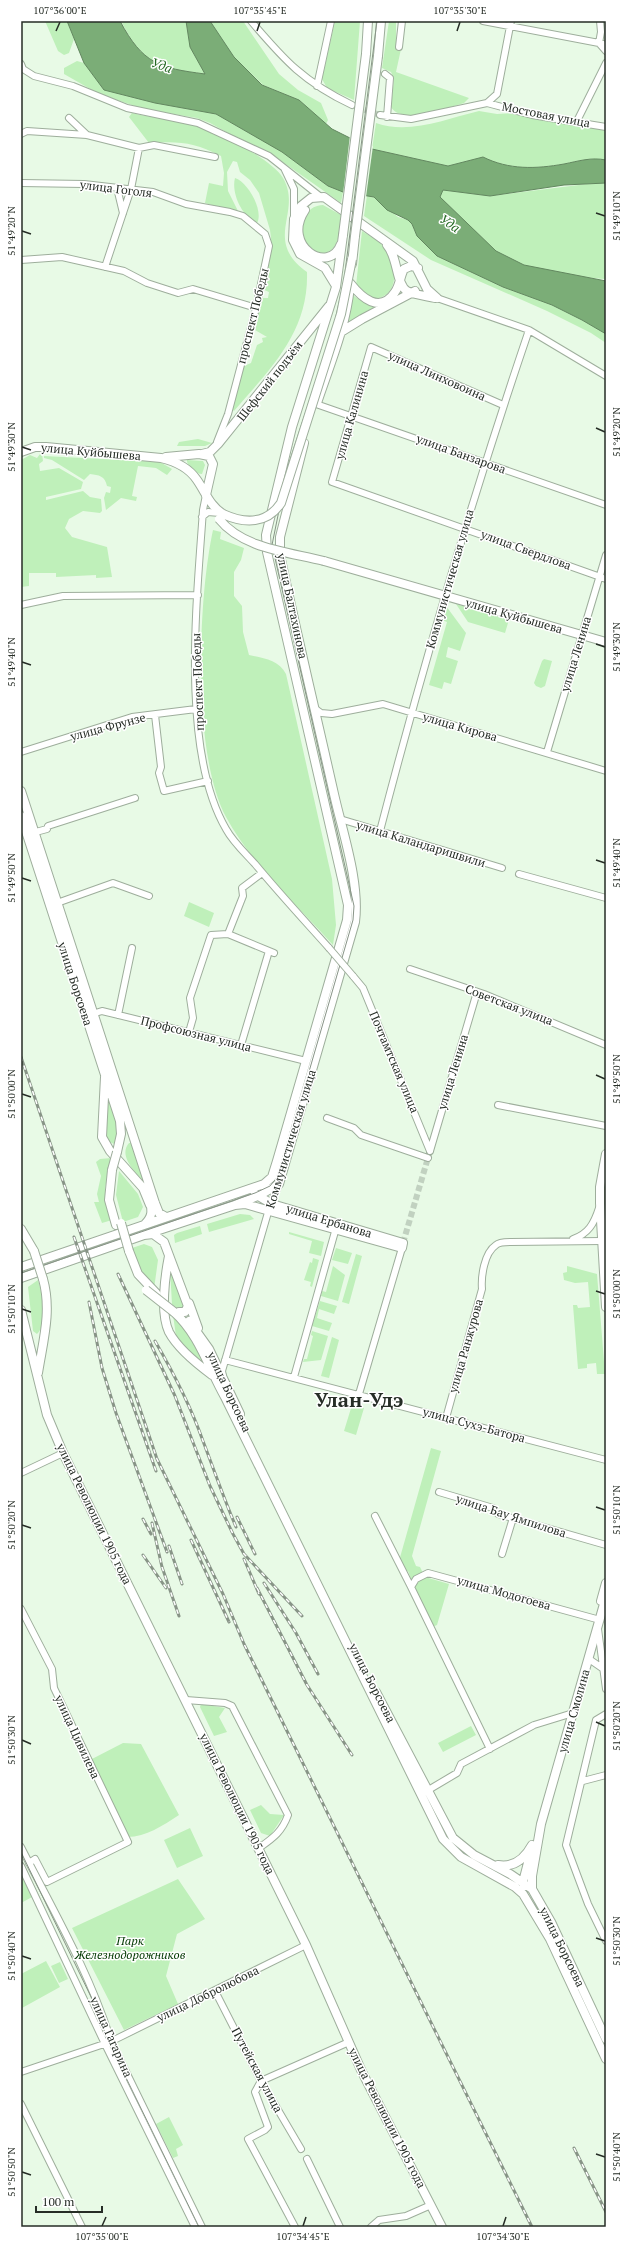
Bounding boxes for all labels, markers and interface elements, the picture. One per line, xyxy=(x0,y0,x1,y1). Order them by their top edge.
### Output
text: 107°36'00"E xyxy=(33,4,87,17)
text: 107°35'45"E xyxy=(233,4,287,17)
text: 107°35'30"E xyxy=(433,4,487,17)
water label: Уда xyxy=(149,53,175,77)
street label: Мостовая улица xyxy=(501,99,592,130)
street label: улица Гоголя xyxy=(78,177,153,200)
text: 51°49'10"N xyxy=(610,191,623,241)
text: 51°49'20"N xyxy=(5,206,18,256)
water label: Уда xyxy=(436,210,464,236)
street label: проспект Победы xyxy=(233,266,272,365)
street label: Шефский подъём xyxy=(234,337,306,424)
street label: улица Линховоина xyxy=(385,347,488,404)
street label: улица Калинина xyxy=(331,369,371,462)
text: 51°49'20"N xyxy=(610,407,623,457)
text: 51°49'30"N xyxy=(5,422,18,472)
street label: улица Банзарова xyxy=(413,430,508,477)
street label: улица Куйбышева xyxy=(39,440,142,463)
street label: Коммунистическая улица xyxy=(422,507,477,650)
street label: улица Свердлова xyxy=(478,526,573,573)
street label: улица Балтахинова xyxy=(274,551,311,660)
street label: улица Куйбышева xyxy=(463,594,564,637)
street label: улица Ленина xyxy=(557,614,594,694)
text: 51°49'30"N xyxy=(610,622,623,672)
street label: проспект Победы xyxy=(188,633,207,731)
text: 51°49'40"N xyxy=(5,637,18,687)
street label: улица Кирова xyxy=(420,708,499,744)
street label: улица Фрунзе xyxy=(68,709,147,744)
street label: улица Каландаришвили xyxy=(354,816,488,870)
text: 51°49'40"N xyxy=(610,838,623,888)
text: 51°49'50"N xyxy=(5,853,18,903)
street label: улица Борсоева xyxy=(55,939,96,1028)
street label: Советская улица xyxy=(463,981,555,1028)
street label: Почтамтская улица xyxy=(366,1009,423,1115)
street label: Профсоюзная улица xyxy=(139,1012,253,1055)
street label: улица Ленина xyxy=(434,1032,471,1112)
text: 51°49'50"N xyxy=(610,1054,623,1104)
street label: Коммунистическая улица xyxy=(262,1068,319,1210)
text: 51°50'00"N xyxy=(5,1069,18,1119)
street label: улица Ербанова xyxy=(284,1200,374,1241)
text: 51°50'00"N xyxy=(610,1269,623,1319)
text: 51°50'10"N xyxy=(5,1284,18,1334)
street label: улица Ранжурова xyxy=(445,1297,486,1396)
street label: улица Борсоева xyxy=(204,1348,255,1434)
district label: Улан-Удэ xyxy=(315,1386,403,1413)
street label: улица Сухэ-Батора xyxy=(420,1403,527,1445)
street label: улица Революции 1905 года xyxy=(53,1440,135,1587)
text: 51°50'10"N xyxy=(610,1485,623,1535)
street label: улица Бау Ямпилова xyxy=(453,1490,568,1540)
text: 51°50'20"N xyxy=(5,1500,18,1550)
street label: улица Модогоева xyxy=(455,1572,553,1613)
street label: улица Борсоева xyxy=(346,1640,399,1725)
street label: улица Смолина xyxy=(554,1667,593,1755)
street label: улица Цивилева xyxy=(51,1692,103,1781)
text: 51°50'20"N xyxy=(610,1701,623,1751)
text: 51°50'30"N xyxy=(5,1715,18,1765)
street label: улица Революции 1905 года xyxy=(196,1730,278,1877)
street label: улица Борсоева xyxy=(536,1903,588,1989)
text: 51°50'30"N xyxy=(610,1916,623,1966)
text: 51°50'40"N xyxy=(5,1931,18,1981)
park label: Парк Железнодорожников xyxy=(73,1933,186,1962)
street label: улица Добролюбова xyxy=(153,1962,261,2025)
street label: улица Гагарина xyxy=(87,1993,136,2079)
street label: Путейская улица xyxy=(229,2025,286,2115)
street label: улица Революции 1905 года xyxy=(345,2044,429,2190)
text: 51°50'40"N xyxy=(610,2132,623,2182)
text: 51°50'50"N xyxy=(5,2147,18,2197)
scale bar xyxy=(36,2188,102,2214)
text: 100 m xyxy=(42,2194,75,2209)
text: 107°35'00"E xyxy=(75,2230,129,2243)
text: 107°34'45"E xyxy=(276,2230,330,2243)
text: 107°34'30"E xyxy=(476,2230,530,2243)

